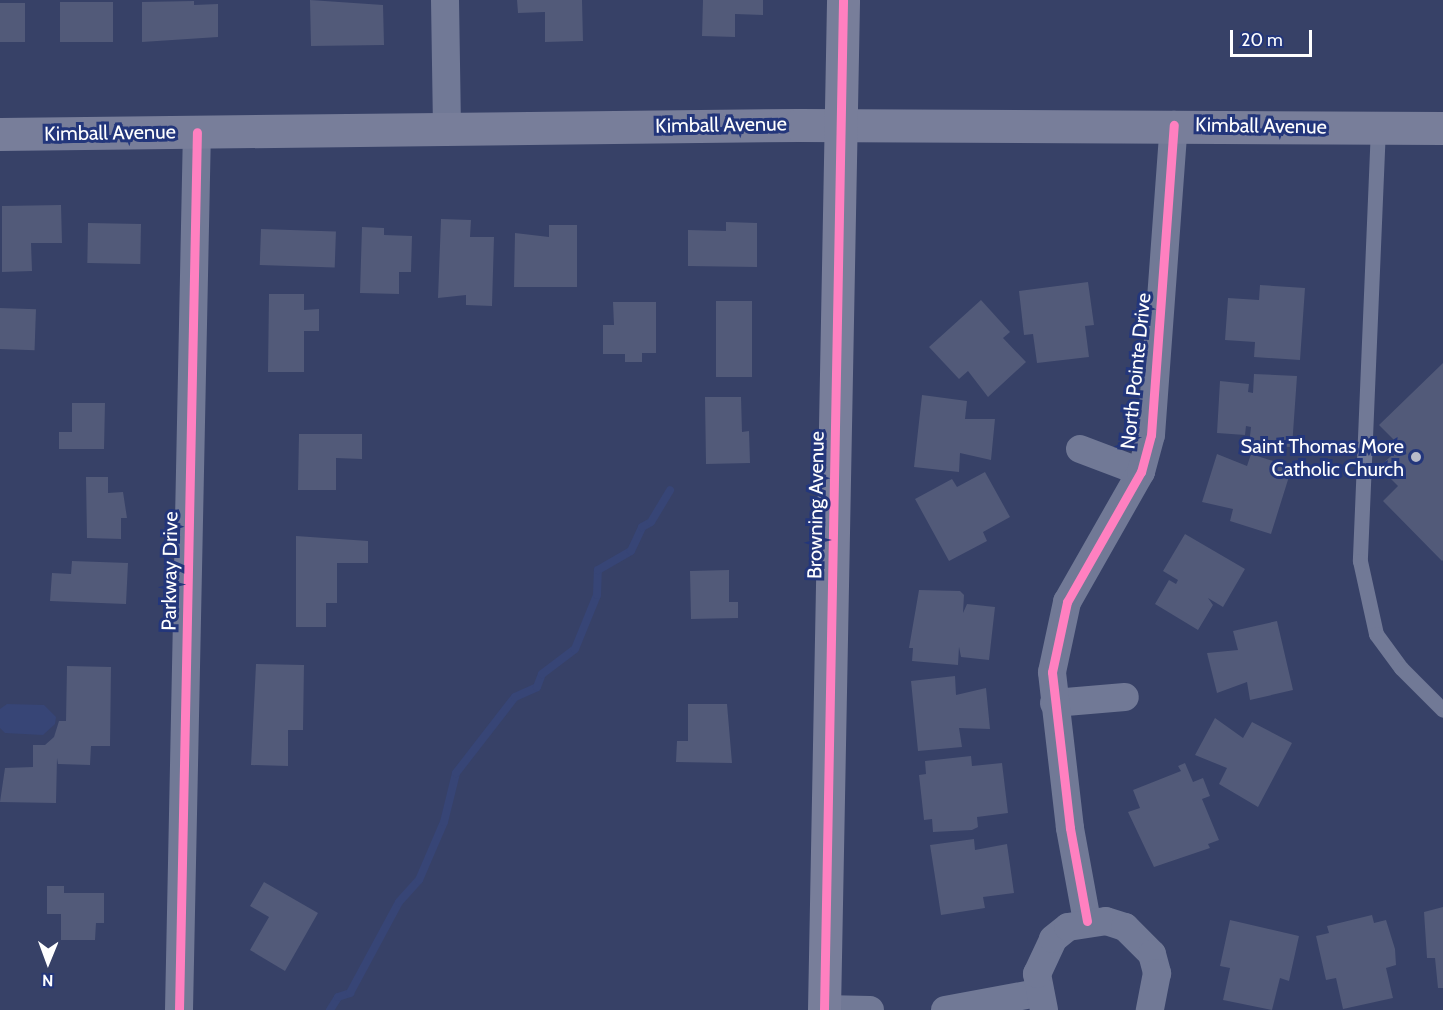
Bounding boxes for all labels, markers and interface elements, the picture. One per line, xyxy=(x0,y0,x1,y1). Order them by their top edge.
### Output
scale bar xyxy=(1233,18,1316,56)
text: 20 m xyxy=(1241,29,1283,51)
street label: Kimball Avenue xyxy=(655,112,787,138)
street label: Kimball Avenue xyxy=(1195,113,1327,139)
street label: Kimball Avenue xyxy=(44,120,176,146)
street label: North Pointe Drive xyxy=(1116,292,1156,450)
street label: Browning Avenue xyxy=(803,431,829,579)
place label: Saint Thomas More Catholic Church xyxy=(1241,434,1404,481)
marker: Saint Thomas More Catholic Church xyxy=(1409,450,1423,464)
street label: Parkway Drive xyxy=(157,511,183,631)
north arrow xyxy=(18,932,78,992)
text: N xyxy=(42,971,53,990)

